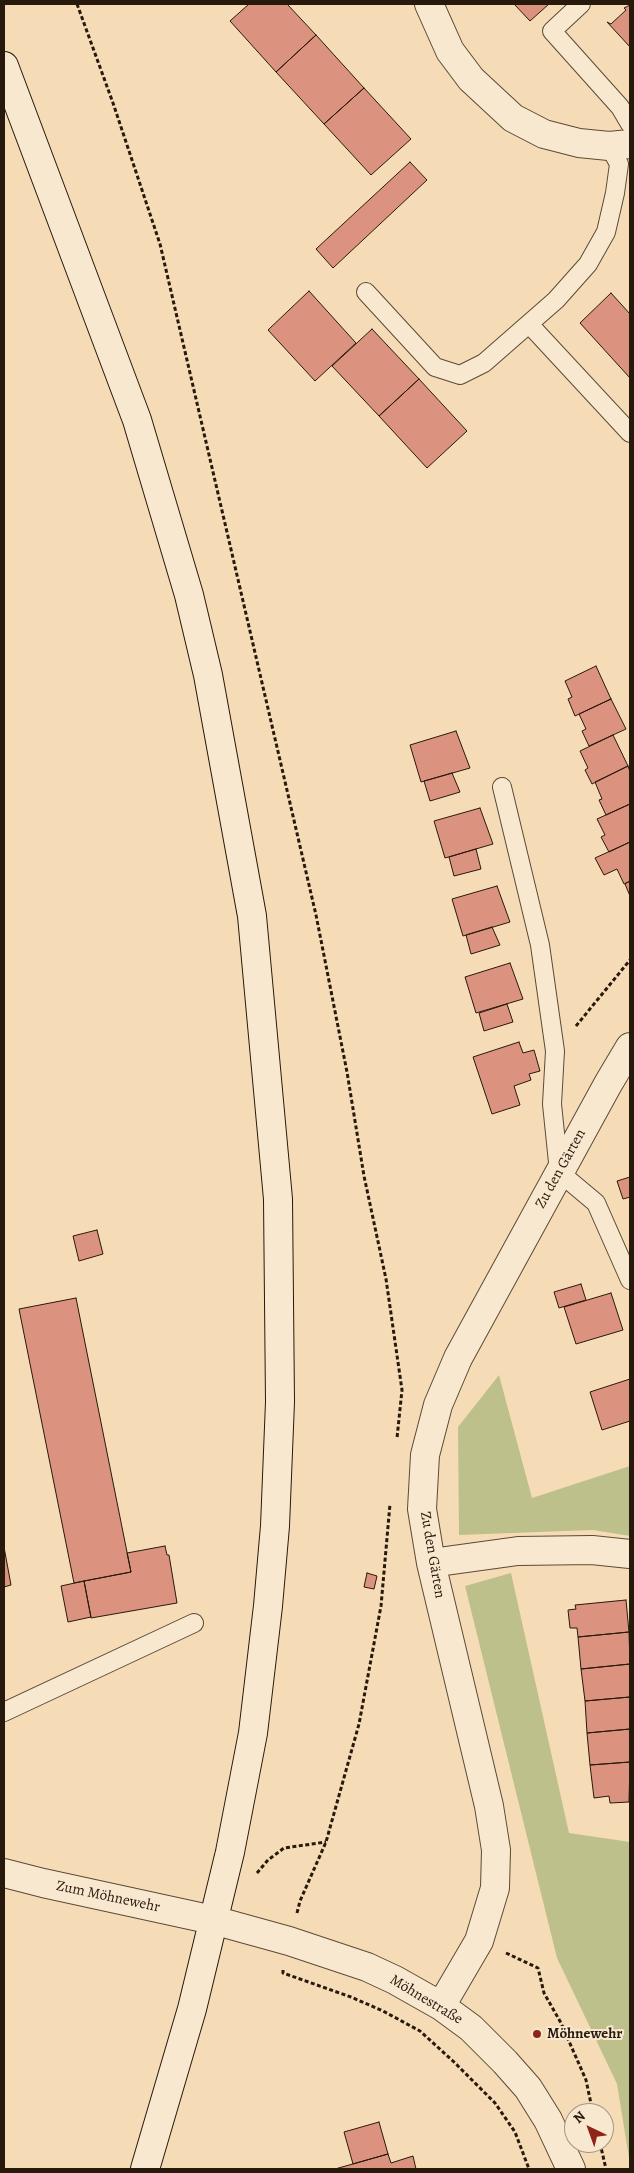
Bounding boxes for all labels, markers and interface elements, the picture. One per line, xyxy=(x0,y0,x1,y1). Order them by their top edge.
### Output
street label: Zu den Gärten xyxy=(532,1126,590,1212)
street label: Zu den Gärten xyxy=(416,1510,448,1600)
street label: Zum Möhnewehr xyxy=(54,1877,162,1917)
street label: Möhnestraße xyxy=(386,1971,466,2029)
place label: Möhnewehr xyxy=(547,2025,622,2043)
marker: Möhnewehr xyxy=(531,2028,543,2040)
north arrow xyxy=(564,2103,614,2153)
text: N xyxy=(569,2107,589,2128)

